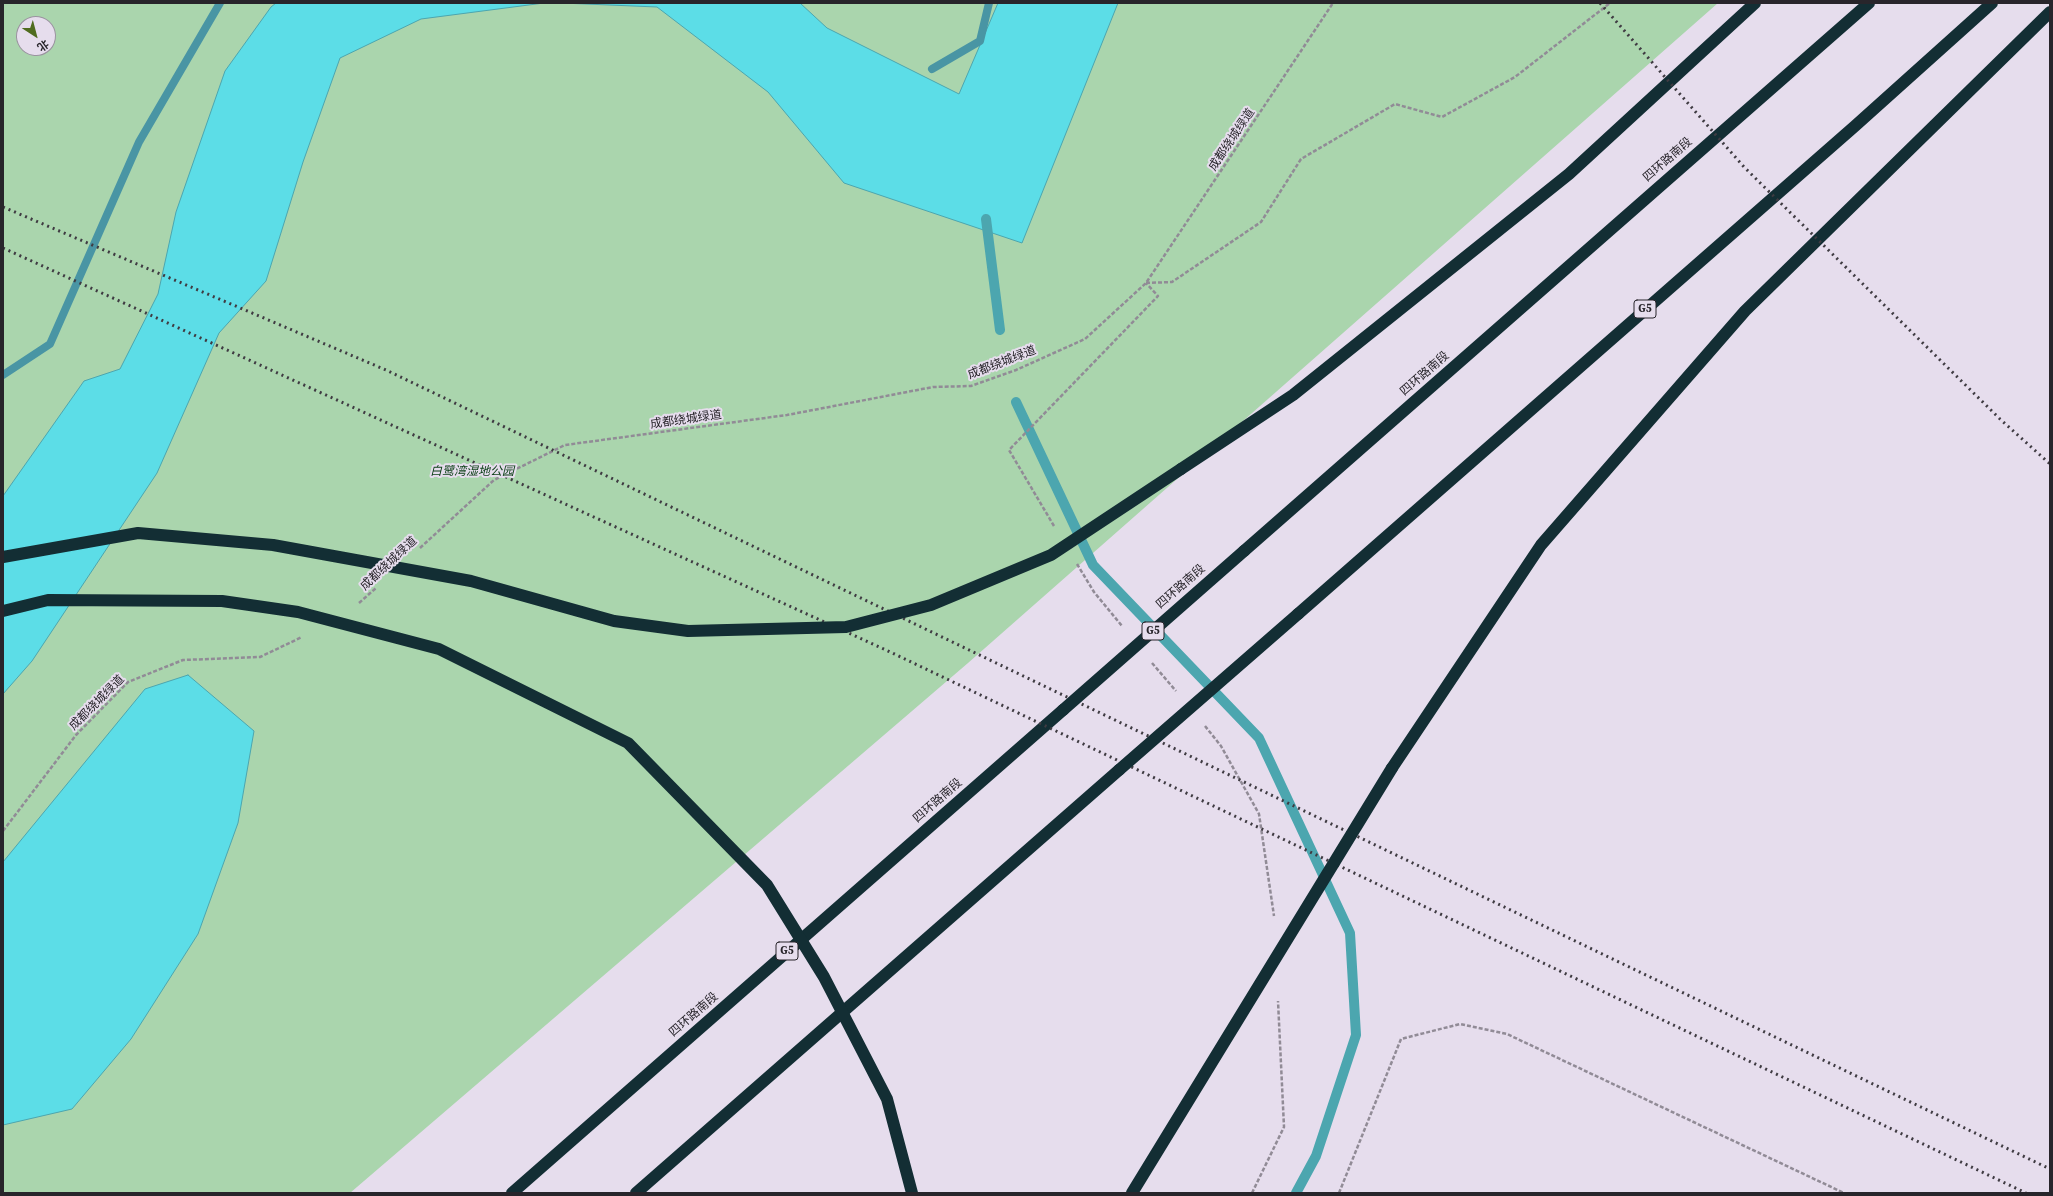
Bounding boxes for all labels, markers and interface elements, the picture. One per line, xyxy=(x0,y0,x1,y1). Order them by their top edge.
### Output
north arrow xyxy=(16,16,56,56)
text: 北 xyxy=(34,36,52,55)
street label: 成都绕城绿道 xyxy=(1206,106,1258,174)
street label: 四环路南段 xyxy=(1641,135,1695,185)
road number: G5 xyxy=(1634,300,1656,318)
street label: 成都绕城绿道 xyxy=(966,343,1038,383)
street label: 四环路南段 xyxy=(1398,349,1452,399)
street label: 成都绕城绿道 xyxy=(649,408,723,432)
park label: 白鹭湾湿地公园 xyxy=(430,465,514,479)
street label: 成都绕城绿道 xyxy=(358,534,420,594)
street label: 四环路南段 xyxy=(1154,562,1208,612)
road number: G5 xyxy=(1142,622,1164,640)
street label: 成都绕城绿道 xyxy=(66,672,128,734)
street label: 四环路南段 xyxy=(911,776,965,826)
road number: G5 xyxy=(776,942,798,960)
street label: 四环路南段 xyxy=(667,990,721,1040)

